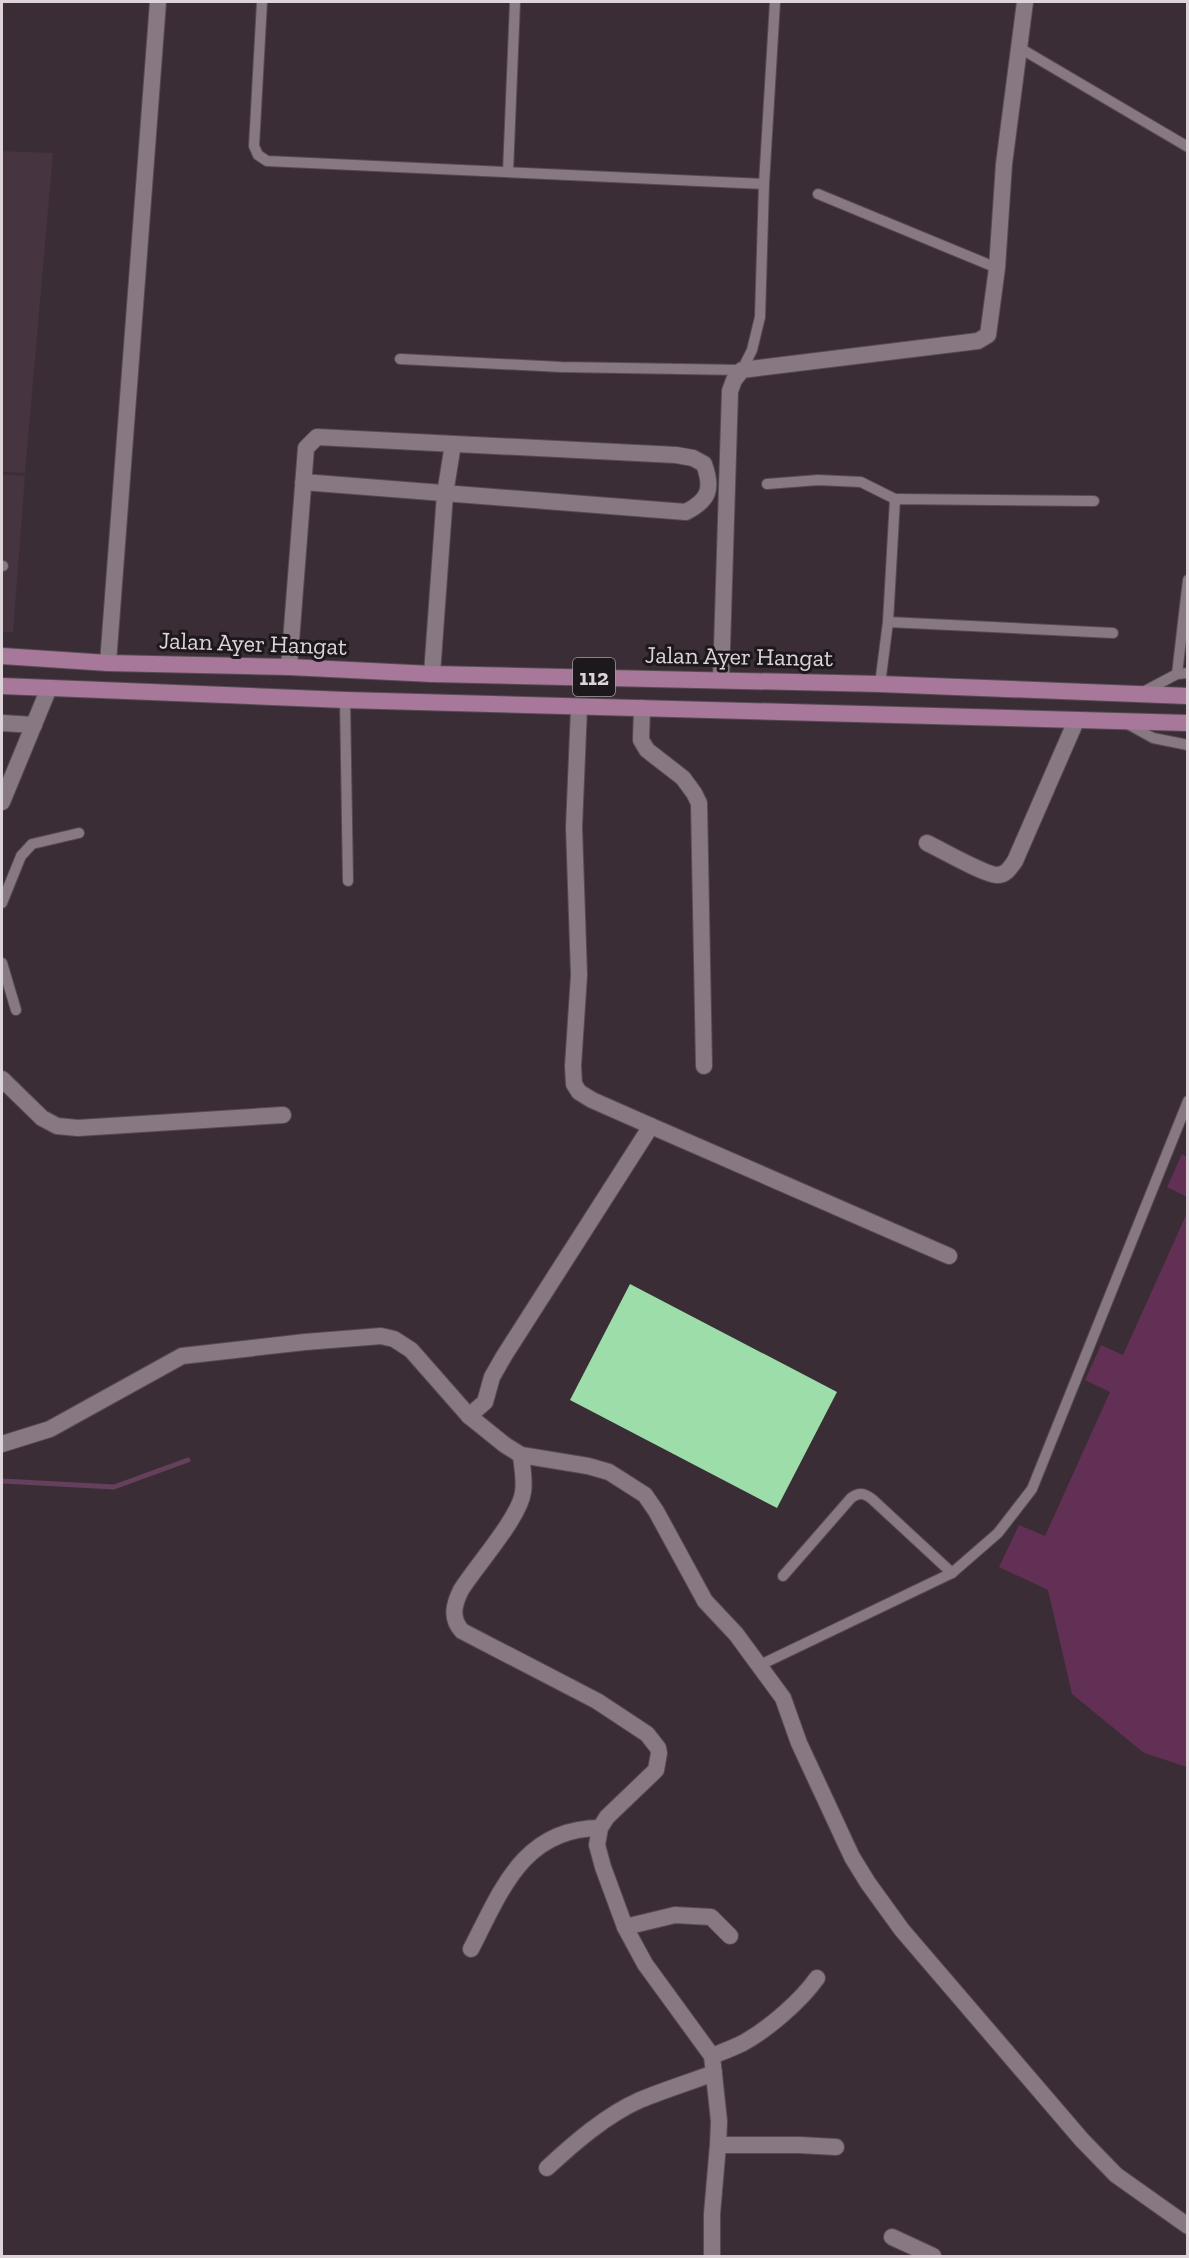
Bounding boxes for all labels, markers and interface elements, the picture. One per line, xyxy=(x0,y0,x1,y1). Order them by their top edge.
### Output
street label: Jalan Ayer Hangat xyxy=(159,625,348,661)
street label: Jalan Ayer Hangat xyxy=(645,640,833,672)
road number: 112 xyxy=(573,658,615,696)

